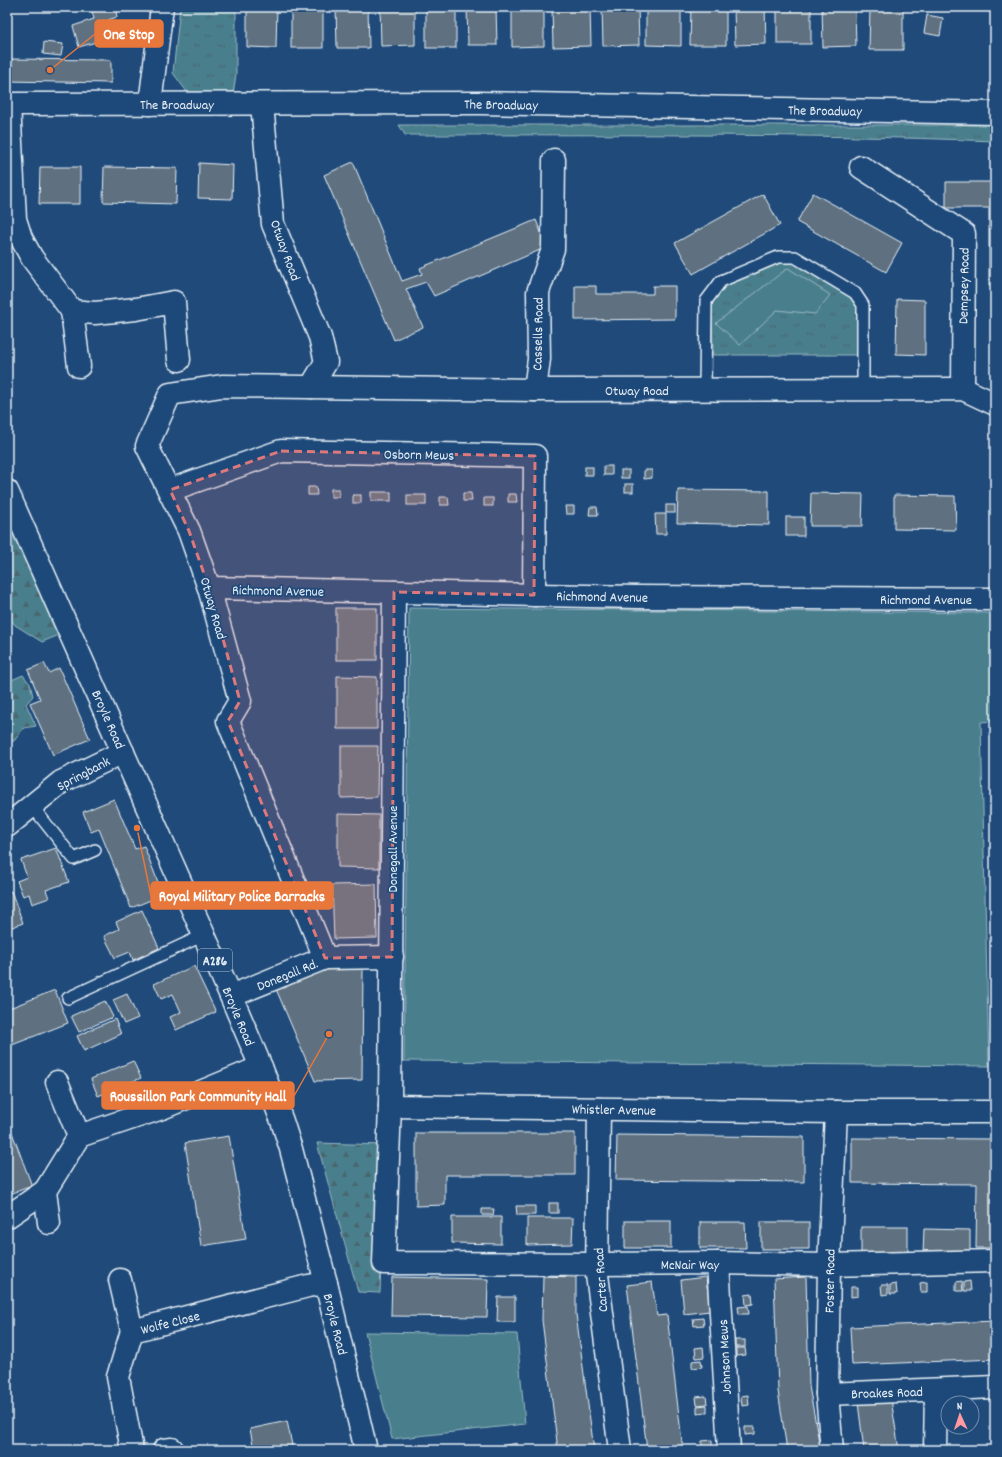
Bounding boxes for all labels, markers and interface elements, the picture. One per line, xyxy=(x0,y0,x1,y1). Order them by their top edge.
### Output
callout: One Stop xyxy=(95,20,163,47)
text: One Stop xyxy=(103,25,155,47)
street label: The Broadway xyxy=(464,95,538,117)
street label: The Broadway xyxy=(140,96,214,116)
street label: The Broadway xyxy=(788,101,862,123)
street label: Otway Road xyxy=(264,217,304,284)
street label: Dempsey Road xyxy=(954,248,976,324)
street label: Cassells Road xyxy=(528,297,550,371)
street label: Otway Road xyxy=(605,382,669,402)
street label: Osborn Mews xyxy=(384,445,454,467)
street label: Otway Road xyxy=(194,575,230,642)
street label: Richmond Avenue xyxy=(232,581,324,603)
street label: Richmond Avenue xyxy=(556,587,648,609)
street label: Richmond Avenue xyxy=(880,591,972,611)
street label: Broyle Road xyxy=(85,687,129,752)
street label: Springbank xyxy=(54,752,114,797)
street label: Donegall Avenue xyxy=(384,806,404,892)
callout: Royal Military Police Barracks xyxy=(151,882,333,909)
text: Royal Military Police Barracks xyxy=(159,887,325,909)
road number: A286 xyxy=(198,949,232,971)
street label: Donegall Rd. xyxy=(254,955,321,997)
street label: Broyle Road xyxy=(216,984,259,1050)
callout: Roussillon Park Community Hall xyxy=(102,1082,294,1109)
text: Roussillon Park Community Hall xyxy=(110,1087,287,1109)
street label: Whistler Avenue xyxy=(572,1100,656,1122)
street label: Carter Road xyxy=(590,1247,614,1313)
street label: Foster Road xyxy=(820,1249,842,1313)
street label: McNair Way xyxy=(661,1256,720,1276)
street label: Broyle Road xyxy=(317,1292,351,1357)
street label: Wolfe Close xyxy=(139,1307,202,1341)
street label: Johnson Mews xyxy=(714,1319,738,1395)
street label: Broakes Road xyxy=(851,1383,923,1405)
north arrow xyxy=(940,1395,980,1435)
text: N xyxy=(956,1399,963,1415)

